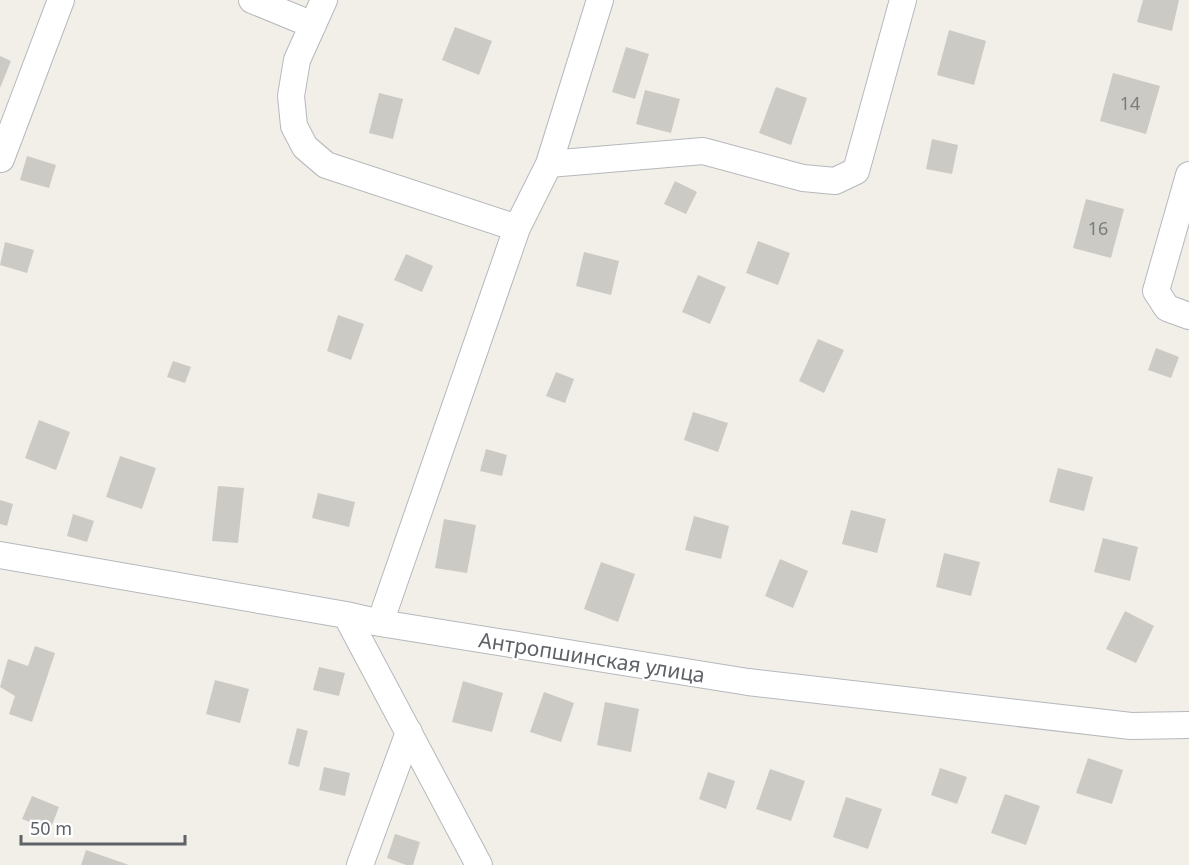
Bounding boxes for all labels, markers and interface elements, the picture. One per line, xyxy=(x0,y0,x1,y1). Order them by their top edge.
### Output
house number: 14 xyxy=(1120,91,1140,115)
house number: 16 xyxy=(1088,216,1108,240)
street label: Антропшинская улица xyxy=(477,625,707,689)
scale bar xyxy=(21,808,184,846)
text: 50 m xyxy=(30,816,72,840)

